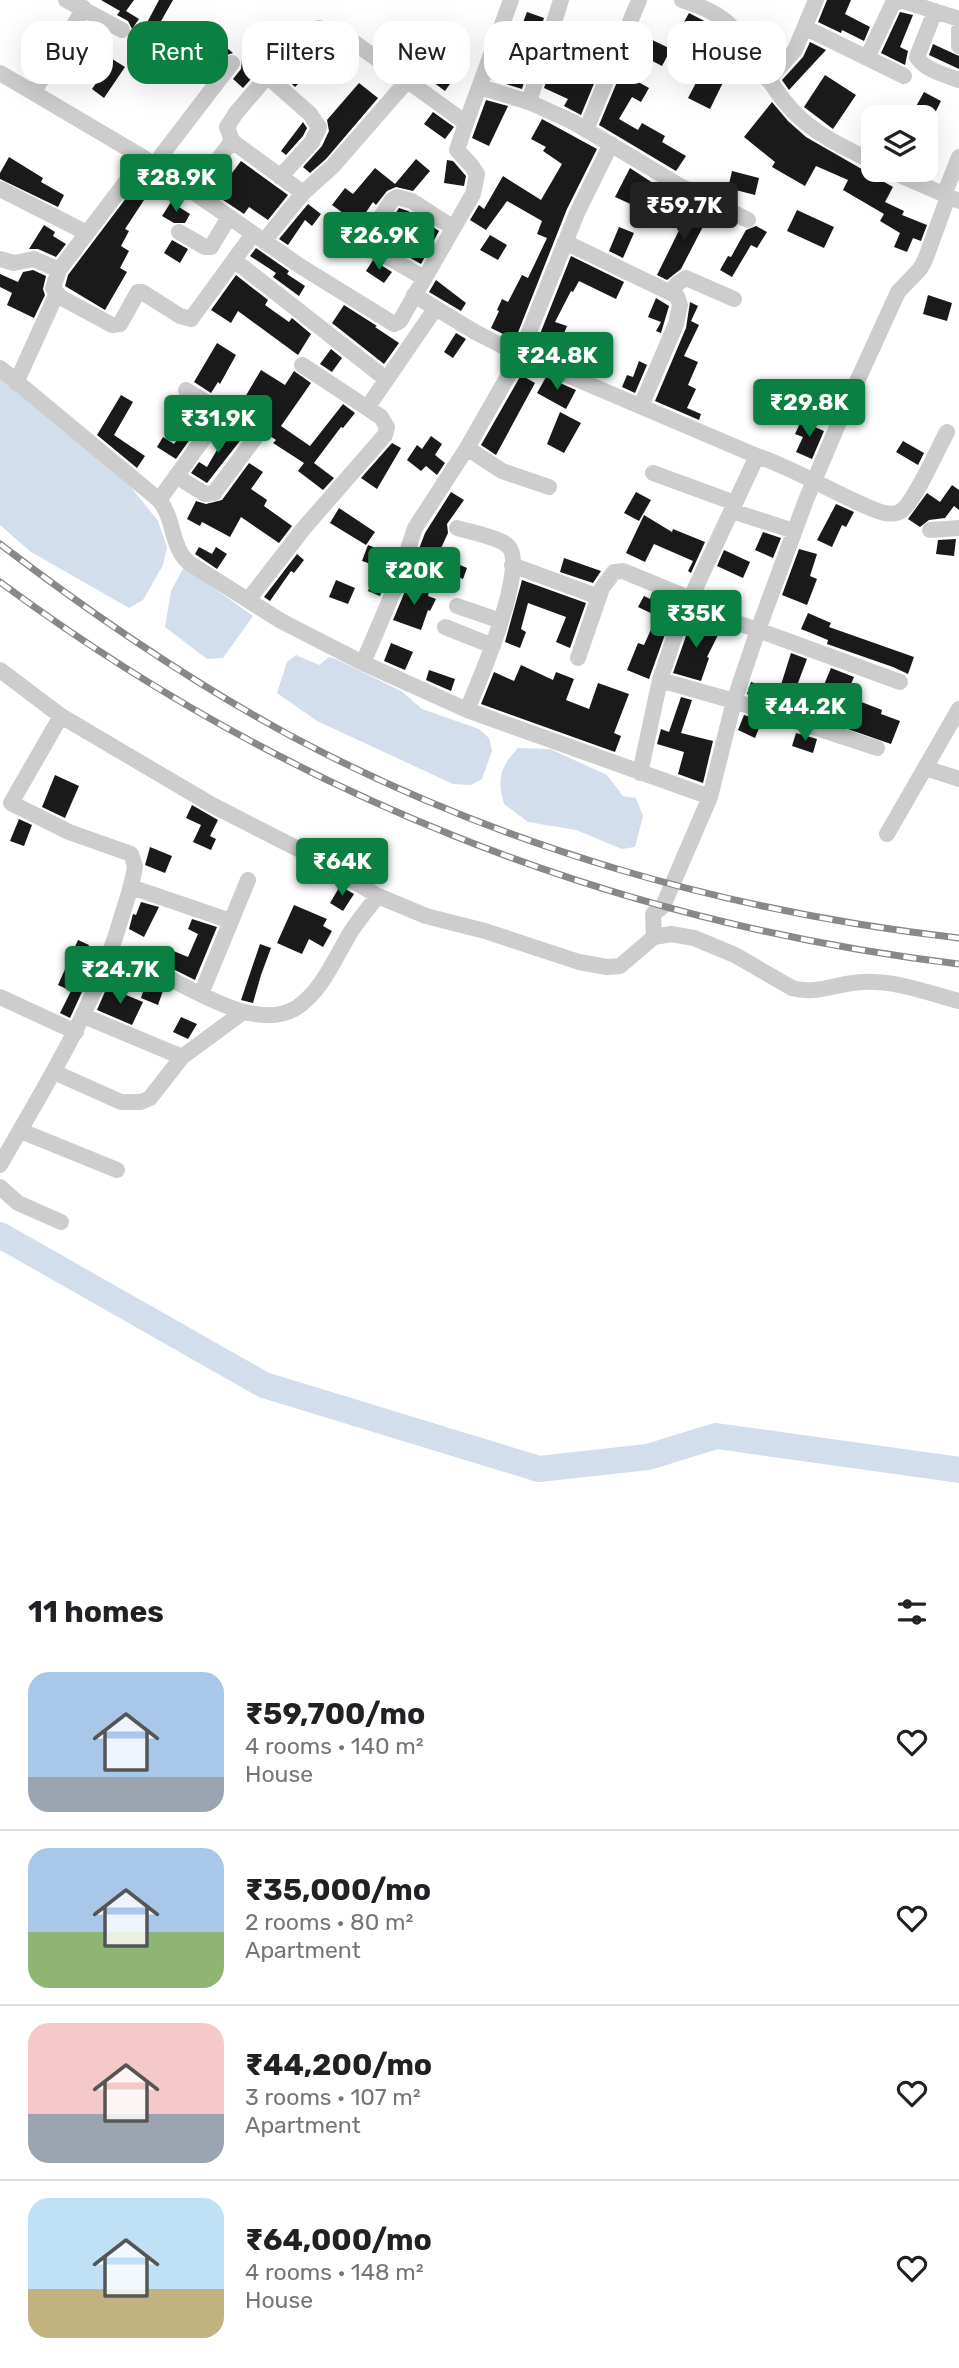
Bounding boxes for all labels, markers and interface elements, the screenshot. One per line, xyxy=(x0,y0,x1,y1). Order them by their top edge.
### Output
chip: Buy xyxy=(21,21,113,84)
chip: Rent xyxy=(127,21,228,84)
chip: Filters xyxy=(242,21,359,84)
chip: New xyxy=(373,21,470,84)
chip: Apartment xyxy=(484,21,653,84)
chip: House xyxy=(667,21,786,84)
map controls xyxy=(861,105,938,182)
button: layers xyxy=(861,105,938,182)
pin: ₹28.9K xyxy=(119,154,233,214)
text: ₹28.9K xyxy=(136,163,216,191)
pin: ₹59.7K xyxy=(627,182,741,242)
text: ₹59.7K xyxy=(646,191,722,219)
pin: ₹26.9K xyxy=(322,212,436,272)
text: ₹26.9K xyxy=(339,221,419,249)
pin: ₹24.8K xyxy=(500,332,614,392)
text: ₹24.8K xyxy=(516,341,598,369)
pin: ₹29.8K xyxy=(752,380,866,439)
text: ₹29.8K xyxy=(769,388,849,416)
pin: ₹31.9K xyxy=(161,396,275,455)
text: ₹31.9K xyxy=(180,404,256,432)
pin: ₹20K xyxy=(373,548,455,607)
text: ₹20K xyxy=(384,556,444,584)
pin: ₹35K xyxy=(655,590,737,650)
text: ₹35K xyxy=(666,599,726,627)
pin: ₹44.2K xyxy=(748,684,862,743)
text: ₹44.2K xyxy=(764,692,846,720)
pin: ₹64K xyxy=(301,838,383,898)
text: ₹64K xyxy=(312,847,372,875)
pin: ₹24.7K xyxy=(63,946,177,1006)
text: ₹24.7K xyxy=(81,955,159,983)
icon: filters xyxy=(893,1593,931,1631)
text: 11 homes xyxy=(28,1594,164,1630)
text: ₹59,700/mo xyxy=(245,1696,425,1732)
icon: home xyxy=(84,1700,168,1784)
icon: heart xyxy=(893,1723,931,1761)
text: 4 rooms · 140 m² xyxy=(245,1732,424,1760)
text: House xyxy=(245,1760,313,1788)
text: ₹35,000/mo xyxy=(245,1872,431,1908)
icon: home xyxy=(84,1876,168,1960)
icon: heart xyxy=(893,1899,931,1937)
text: 2 rooms · 80 m² xyxy=(245,1908,413,1936)
text: Apartment xyxy=(245,1936,361,1964)
text: ₹44,200/mo xyxy=(245,2047,432,2083)
icon: home xyxy=(84,2051,168,2135)
icon: heart xyxy=(893,2074,931,2112)
text: 3 rooms · 107 m² xyxy=(245,2083,421,2111)
text: Apartment xyxy=(245,2111,361,2139)
text: ₹64,000/mo xyxy=(245,2222,432,2258)
icon: home xyxy=(84,2226,168,2310)
icon: heart xyxy=(893,2249,931,2287)
text: 4 rooms · 148 m² xyxy=(245,2258,424,2286)
text: House xyxy=(245,2286,313,2314)

